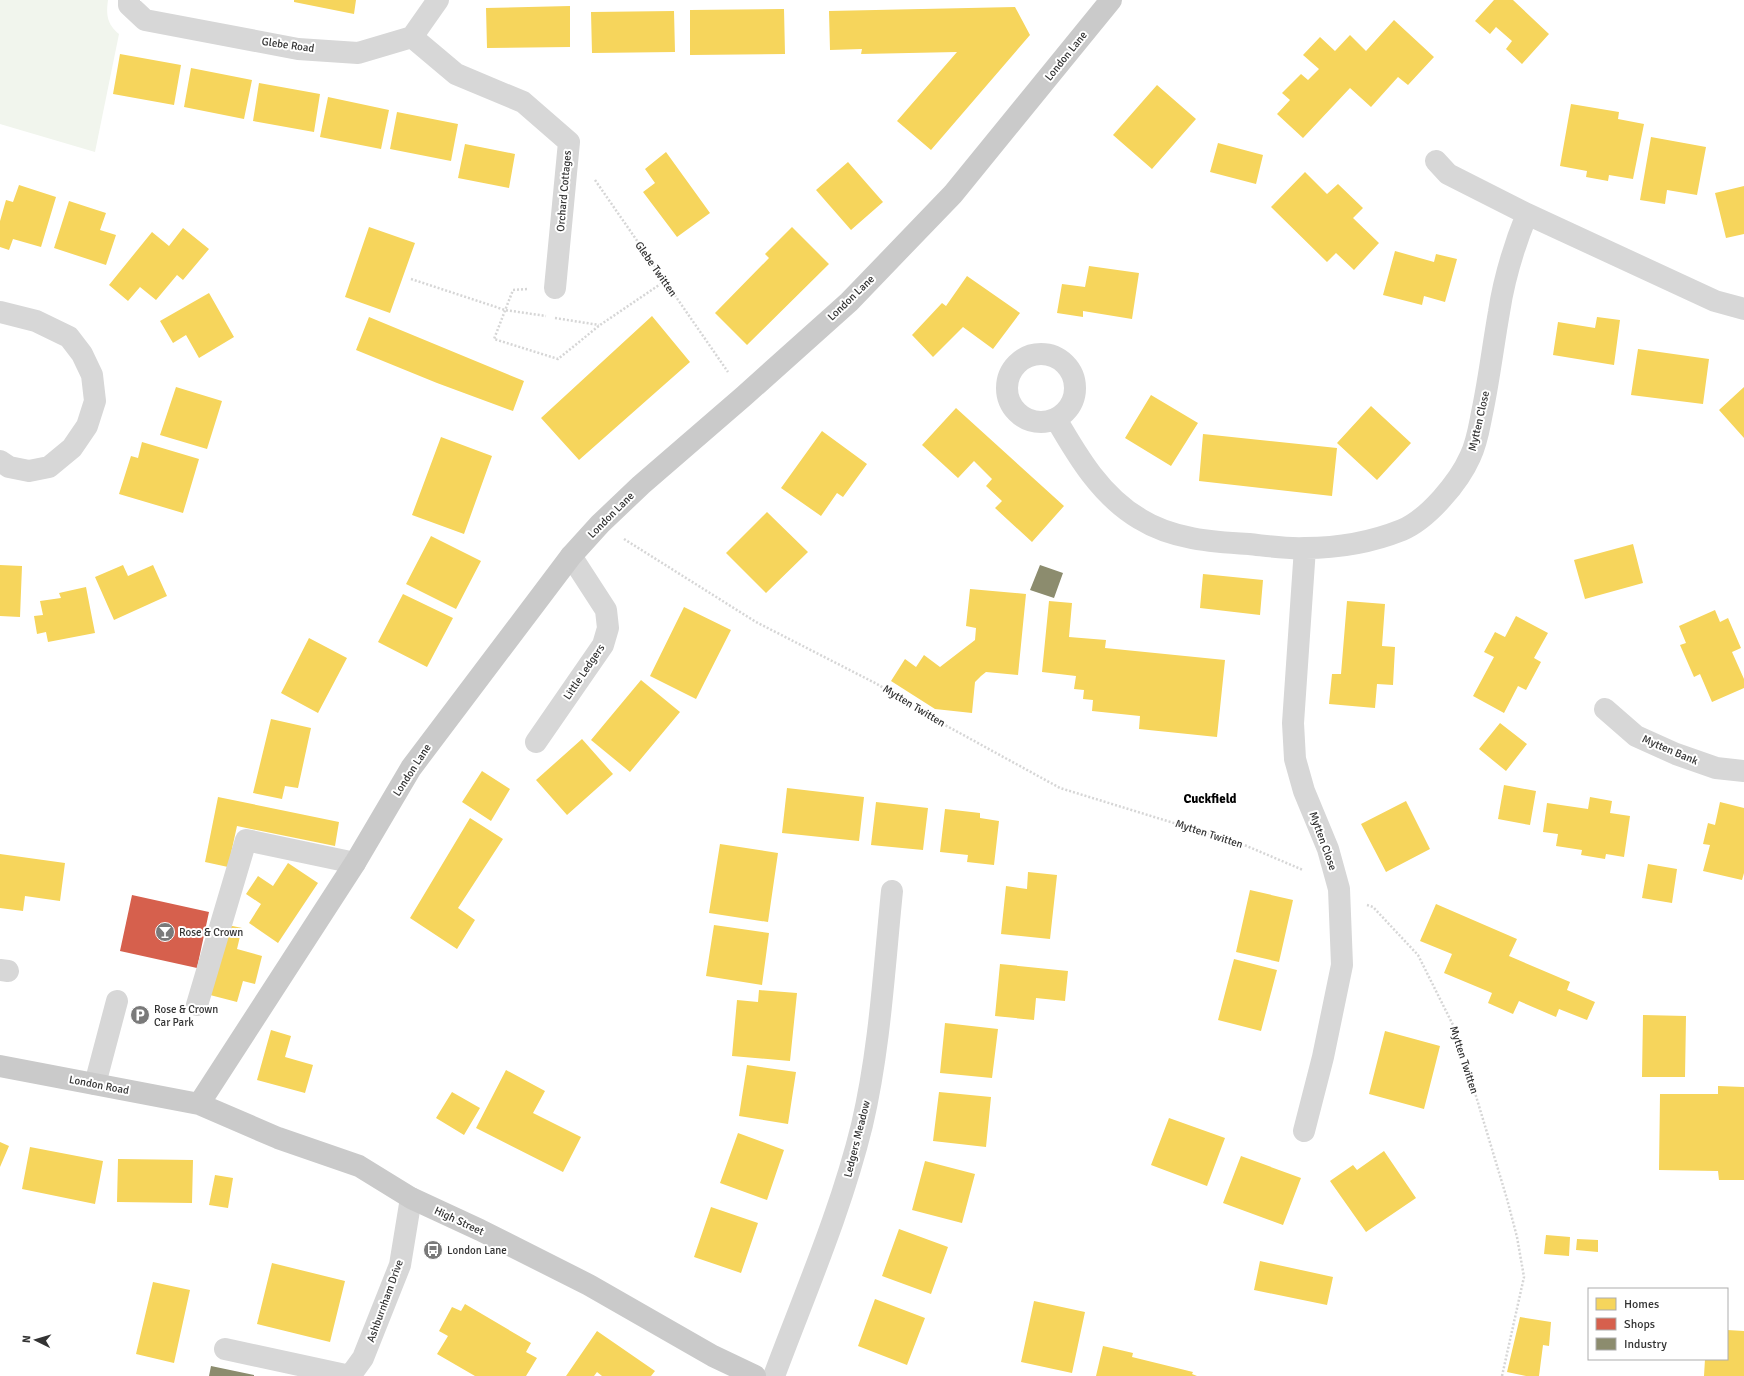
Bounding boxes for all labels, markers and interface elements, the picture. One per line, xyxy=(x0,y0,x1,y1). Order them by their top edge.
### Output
street label: London Lane xyxy=(1042,29,1090,83)
street label: Glebe Road xyxy=(261,35,315,55)
street label: Orchard Cottages xyxy=(554,150,574,232)
street label: Glebe Twitten xyxy=(632,239,680,299)
street label: London Lane xyxy=(825,273,877,323)
street label: Mytten Close xyxy=(1466,390,1492,452)
street label: London Lane xyxy=(585,489,637,541)
street label: Little Ledgers xyxy=(561,642,607,702)
street label: Mytten Twitten xyxy=(880,682,948,730)
street label: Mytten Bank xyxy=(1640,732,1700,768)
street label: London Lane xyxy=(390,741,434,799)
district label: Cuckfield xyxy=(1183,791,1237,807)
street label: Mytten Close xyxy=(1306,810,1340,872)
street label: Mytten Twitten xyxy=(1173,817,1245,851)
bar icon: Rose & Crown xyxy=(154,921,176,943)
place label: Rose & Crown xyxy=(179,926,243,939)
place label: Rose & Crown Car Park xyxy=(154,1003,218,1029)
parking icon: Rose & Crown Car Park xyxy=(129,1004,151,1026)
street label: Mytten Twitten xyxy=(1447,1024,1481,1096)
street label: London Road xyxy=(68,1073,130,1097)
street label: Ledgers Meadow xyxy=(841,1099,873,1179)
street label: High Street xyxy=(432,1204,486,1238)
bus stop icon: London Lane xyxy=(422,1239,444,1261)
place label: London Lane xyxy=(447,1244,507,1257)
street label: Ashburnham Drive xyxy=(364,1258,406,1344)
legend xyxy=(1588,1288,1728,1360)
text: Homes xyxy=(1624,1297,1659,1312)
text: Shops xyxy=(1624,1317,1655,1332)
north arrow xyxy=(16,1320,56,1360)
text: N xyxy=(20,1335,33,1344)
text: Industry xyxy=(1624,1337,1667,1352)

